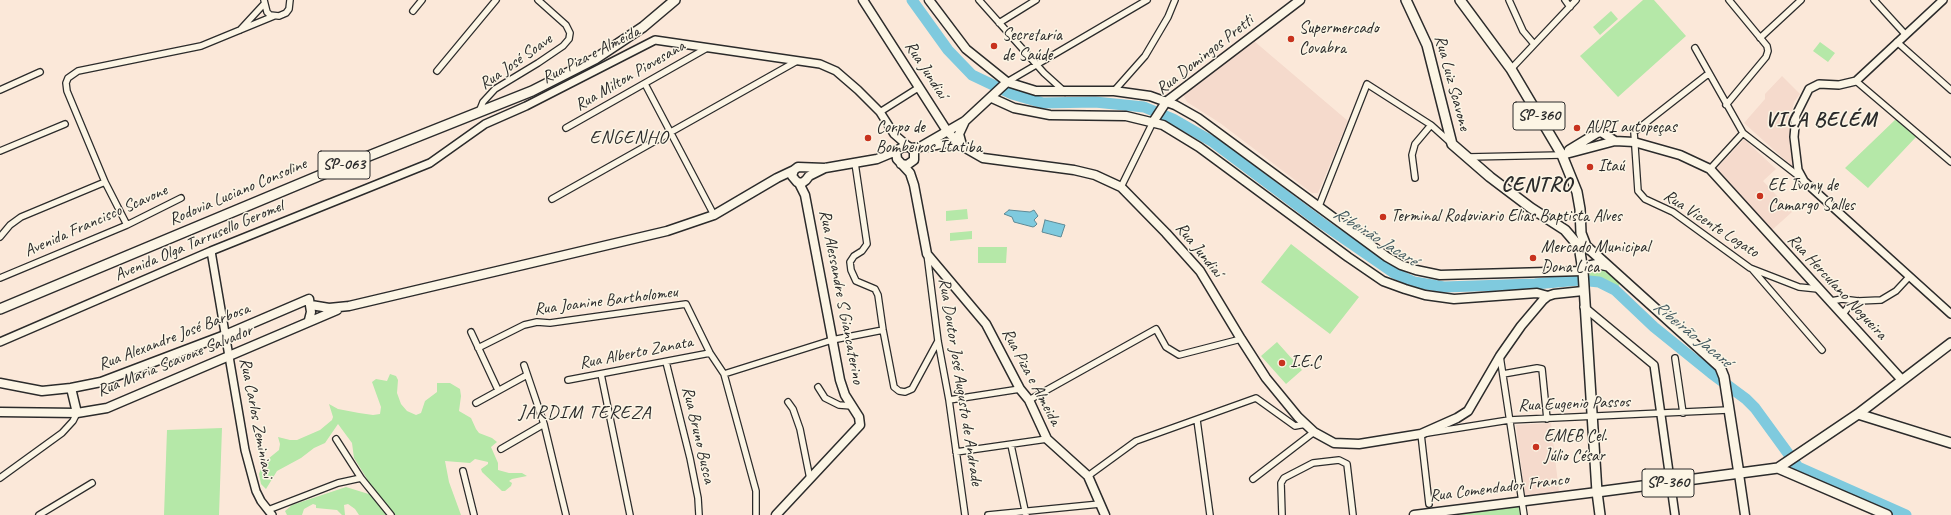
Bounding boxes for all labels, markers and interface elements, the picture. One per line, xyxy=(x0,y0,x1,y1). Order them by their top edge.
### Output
street label: Rua Domingos Pretti xyxy=(1152,11,1258,99)
place label: Supermercado Covabra xyxy=(1299,19,1379,59)
street label: Rua Piza e Almeida xyxy=(539,22,643,88)
place label: Secretaria de Saúde xyxy=(1002,26,1062,66)
street label: Rua José Soave xyxy=(476,29,556,95)
street label: Rua Luiz Scavone xyxy=(1430,33,1474,133)
marker: Supermercado Covabra xyxy=(1286,34,1296,44)
street label: Rua Milton Piovesana xyxy=(571,36,689,116)
street label: Rua Jundiaí xyxy=(900,37,952,103)
marker: Secretaria de Saúde xyxy=(989,41,999,51)
road number: SP-360 xyxy=(1513,102,1565,130)
district label: VILA BELÉM xyxy=(1765,107,1877,133)
place label: Corpo de Bombeiros Itatiba xyxy=(876,118,982,158)
place label: AUPI autopeças xyxy=(1585,118,1677,138)
marker: AUPI autopeças xyxy=(1572,123,1582,133)
district label: ENGENHO xyxy=(589,127,669,149)
marker: Corpo de Bombeiros Itatiba xyxy=(863,133,873,143)
road number: SP-063 xyxy=(318,151,370,179)
street label: Rodovia Luciano Consoline xyxy=(166,154,310,230)
place label: Itaú xyxy=(1598,157,1624,177)
marker: Itaú xyxy=(1585,162,1595,172)
district label: CENTRO xyxy=(1502,172,1572,198)
place label: EE Ivony de Camargo Salles xyxy=(1768,176,1855,216)
street label: Avenida Francisco Scavone xyxy=(21,180,171,262)
street label: Rua Vicente Logato xyxy=(1660,186,1762,262)
marker: EE Ivony de Camargo Salles xyxy=(1755,191,1765,201)
street label: Avenida Olga Tarrusello Geromel xyxy=(111,196,287,286)
water label: Ribeirão Jacaré xyxy=(1329,203,1421,271)
place label: Terminal Rodoviario Elias Baptista Alves xyxy=(1391,207,1622,227)
street label: Rua Alessandre S Giancaterino xyxy=(814,208,868,386)
marker: Terminal Rodoviario Elias Baptista Alves xyxy=(1378,212,1388,222)
street label: Rua Jundiaí xyxy=(1171,218,1227,282)
street label: Rua Herculano Nogueira xyxy=(1783,230,1891,344)
place label: Mercado Municipal Dona Lica xyxy=(1541,238,1650,278)
marker: Mercado Municipal Dona Lica xyxy=(1528,253,1538,263)
street label: Rua Doutor José Augusto de Andrade xyxy=(934,277,986,487)
street label: Rua Joanine Bartholomeu xyxy=(533,282,679,320)
water label: Ribeirão Jacaré xyxy=(1649,296,1735,372)
street label: Rua Alexandre José Barbosa xyxy=(95,299,253,375)
street label: Rua Maria Scavone Salvador xyxy=(94,320,256,402)
street label: Rua Piza e Almeida xyxy=(997,325,1065,429)
street label: Rua Alberto Zanata xyxy=(578,332,694,374)
place label: I.E.C xyxy=(1290,353,1321,373)
street label: Rua Carlos Zeminiani xyxy=(234,356,278,480)
marker: I.E.C xyxy=(1277,358,1287,368)
street label: Rua Bruno Busca xyxy=(677,385,719,485)
street label: Rua Eugenio Passos xyxy=(1518,392,1630,416)
district label: JARDIM TEREZA xyxy=(519,402,651,424)
place label: EMEB Cel. Júlio César xyxy=(1544,427,1607,467)
marker: EMEB Cel. Júlio César xyxy=(1531,442,1541,452)
street label: Rua Comendador Franco xyxy=(1428,469,1570,507)
road number: SP-360 xyxy=(1642,469,1694,497)

